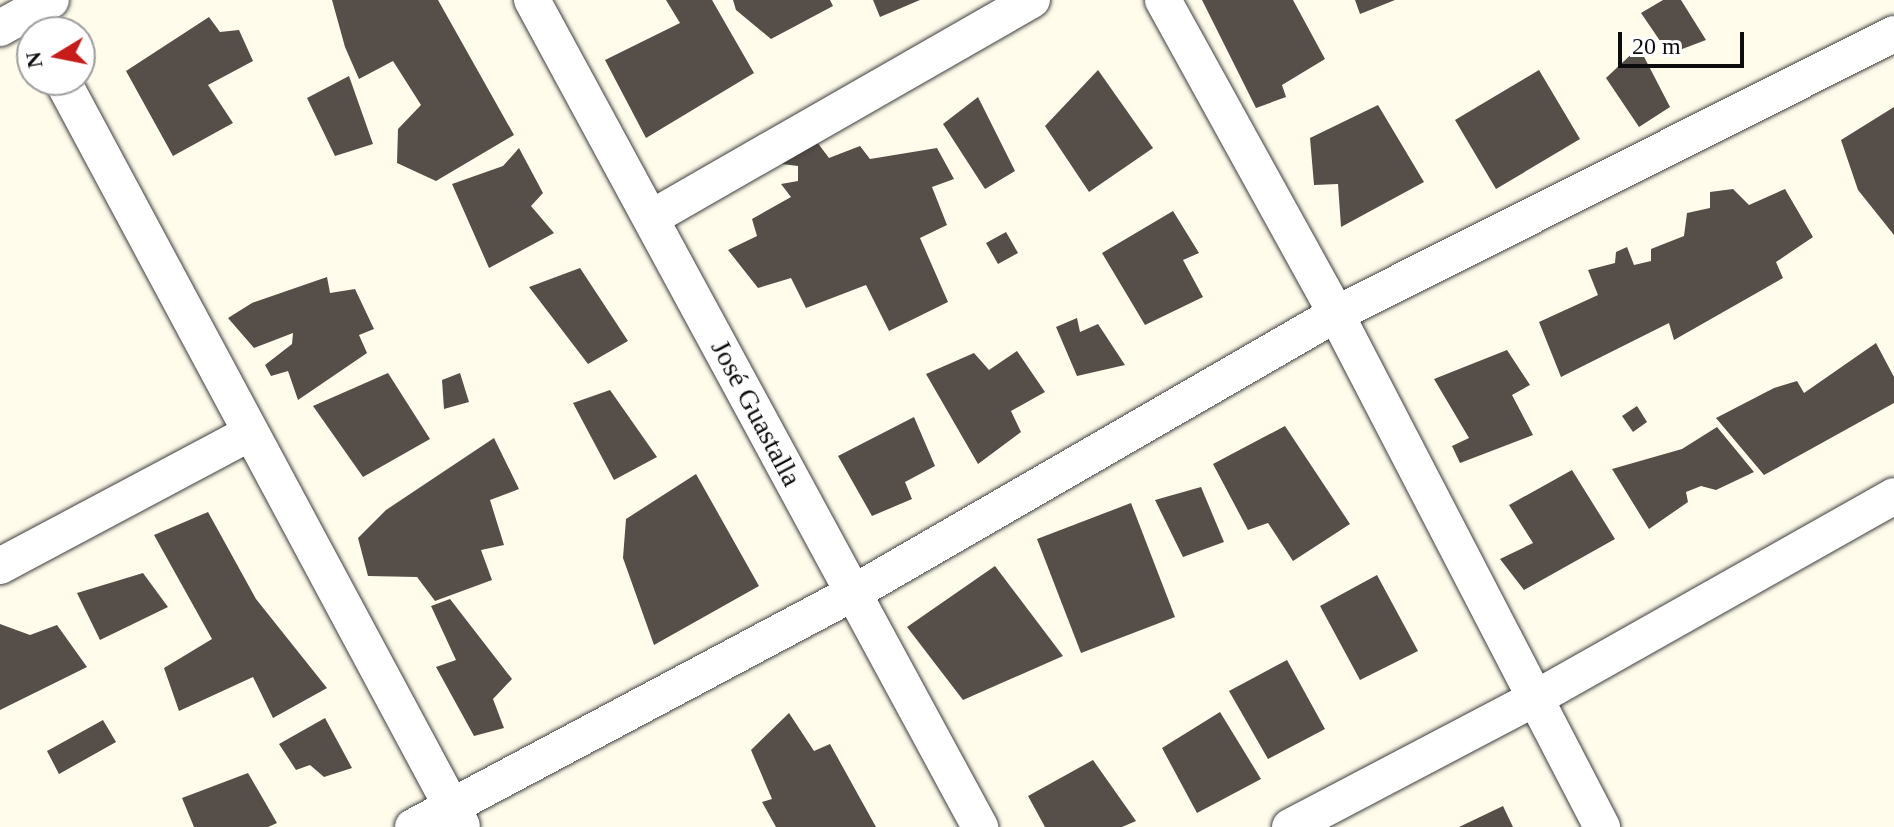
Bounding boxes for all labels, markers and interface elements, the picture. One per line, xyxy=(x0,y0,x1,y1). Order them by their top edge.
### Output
north arrow xyxy=(16,16,96,96)
scale bar xyxy=(1622,16,1748,66)
text: 20 m xyxy=(1632,33,1681,59)
text: N xyxy=(20,50,48,70)
street label: José Guastalla xyxy=(703,334,809,492)

